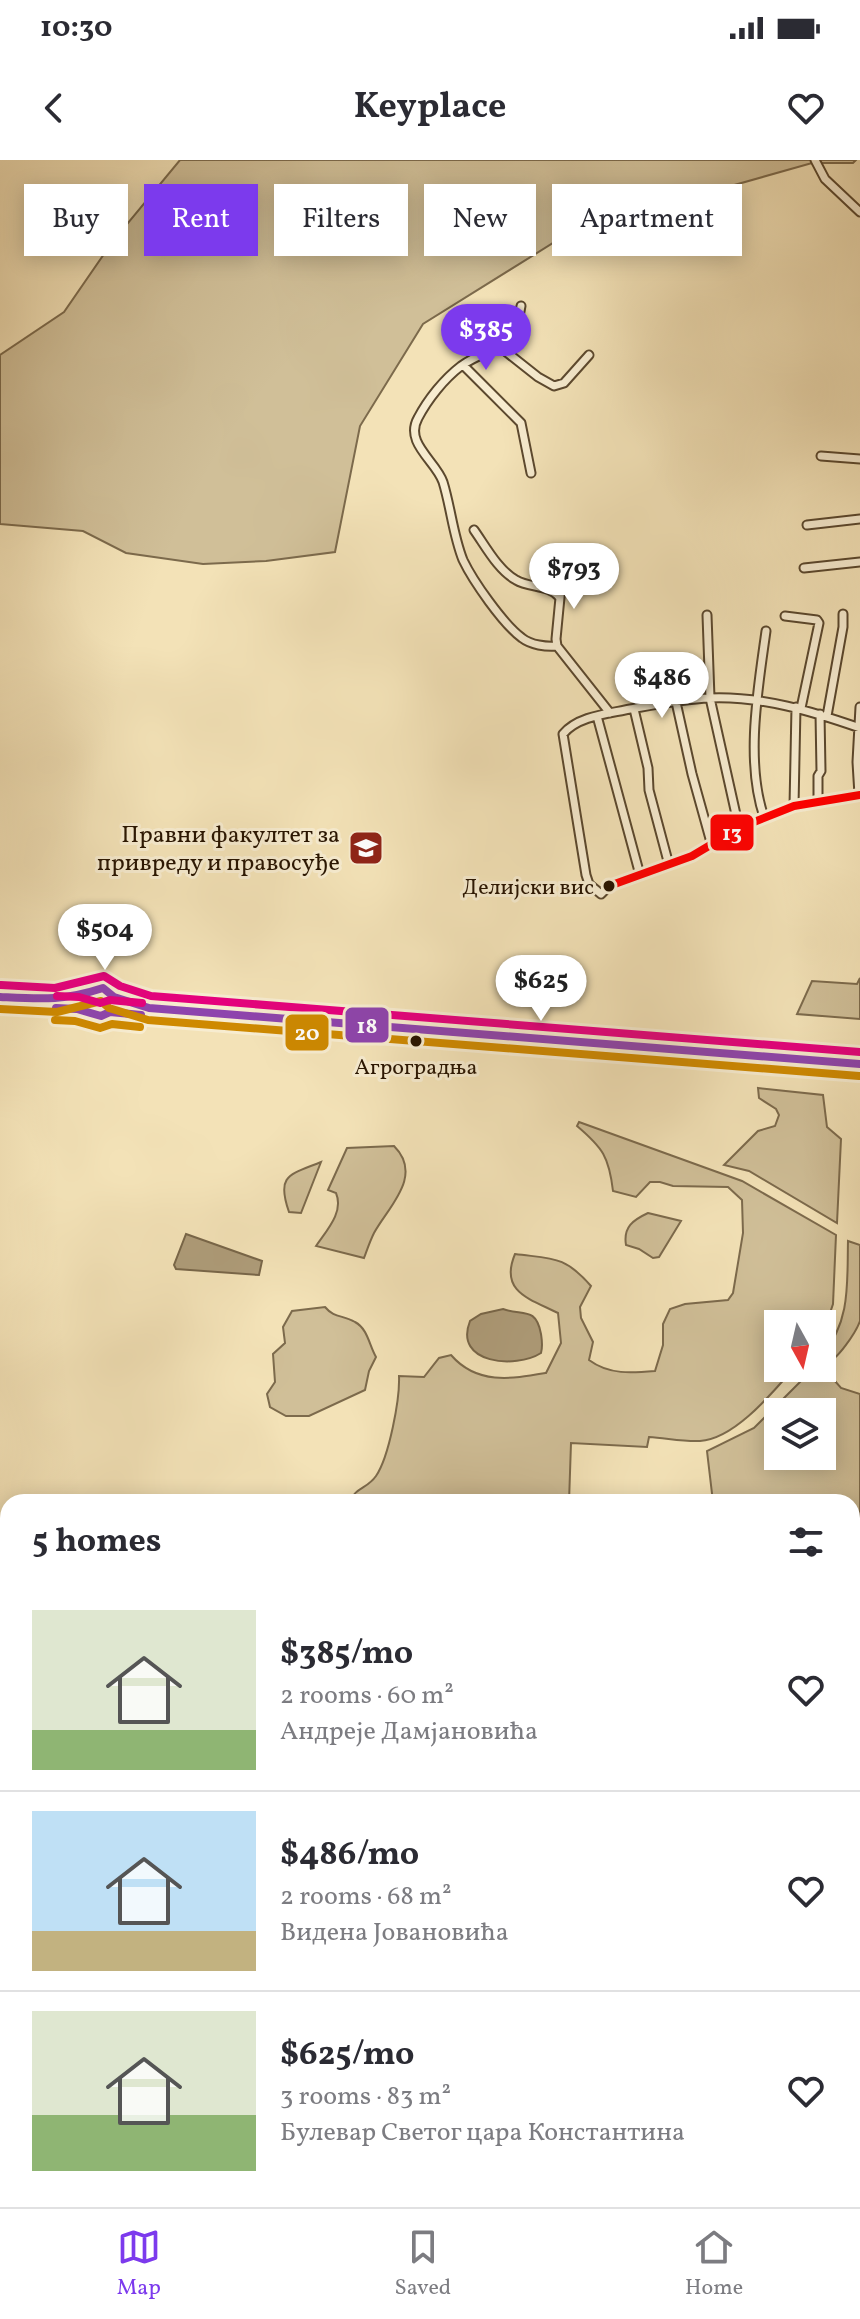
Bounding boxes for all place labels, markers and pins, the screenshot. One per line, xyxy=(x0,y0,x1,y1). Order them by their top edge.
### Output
pin: $385 xyxy=(439,304,533,372)
pin: $793 xyxy=(527,543,621,611)
pin: $486 xyxy=(615,652,709,720)
place label: Правни факултет за привреду и правосуђе xyxy=(97,819,340,881)
school or university icon: Правни факултет за привреду и правосуђе xyxy=(347,829,385,867)
place label: Делијски вис xyxy=(462,873,594,904)
marker: Делијски вис xyxy=(601,878,617,894)
pin: $504 xyxy=(58,904,152,972)
pin: $625 xyxy=(494,955,588,1023)
marker: Агроградња xyxy=(408,1033,424,1049)
place label: Агроградња xyxy=(355,1053,477,1084)

